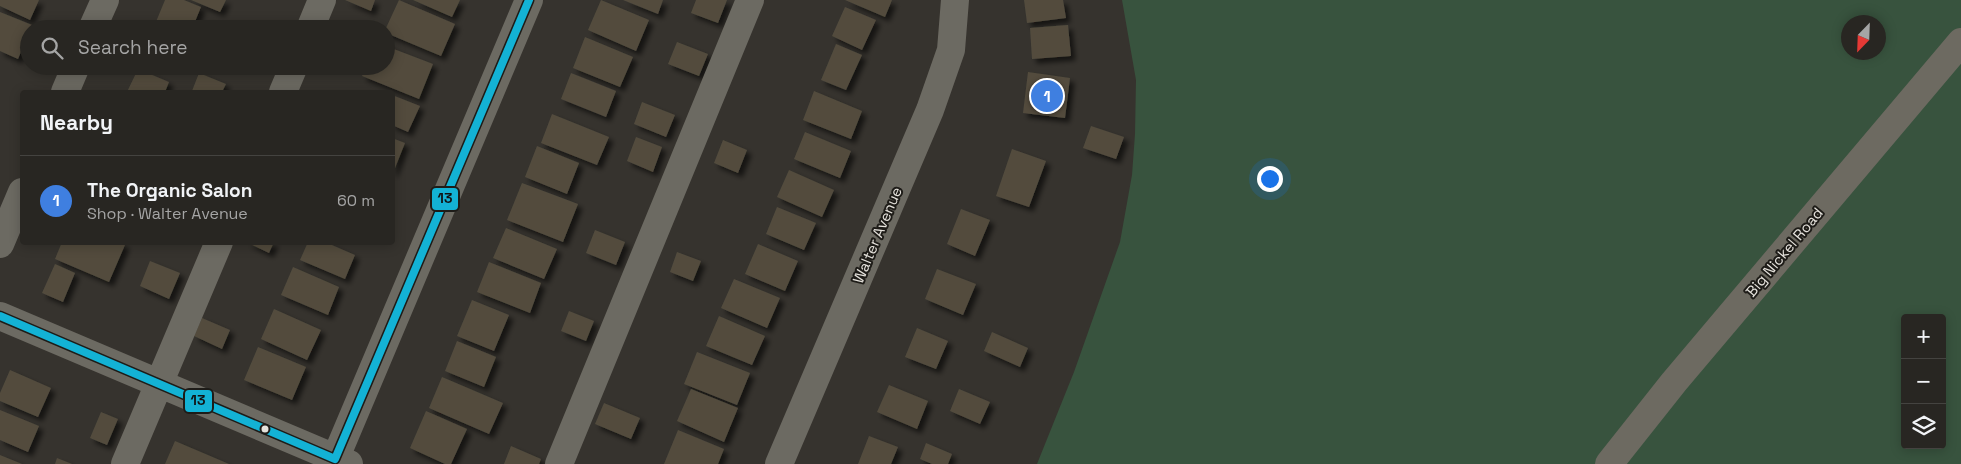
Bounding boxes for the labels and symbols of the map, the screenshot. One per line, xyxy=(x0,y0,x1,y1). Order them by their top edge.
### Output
north arrow xyxy=(1841,15,1886,60)
pin: 1 xyxy=(1031,77,1063,115)
your location xyxy=(1257,166,1283,192)
street label: Walter Avenue xyxy=(848,184,906,286)
line badge: 13 xyxy=(431,187,459,211)
text: 13 xyxy=(438,189,452,207)
street label: Big Nickel Road xyxy=(1741,204,1827,300)
line badge: 13 xyxy=(184,389,213,413)
text: 13 xyxy=(191,391,205,409)
unlabelled marker xyxy=(260,424,270,434)

